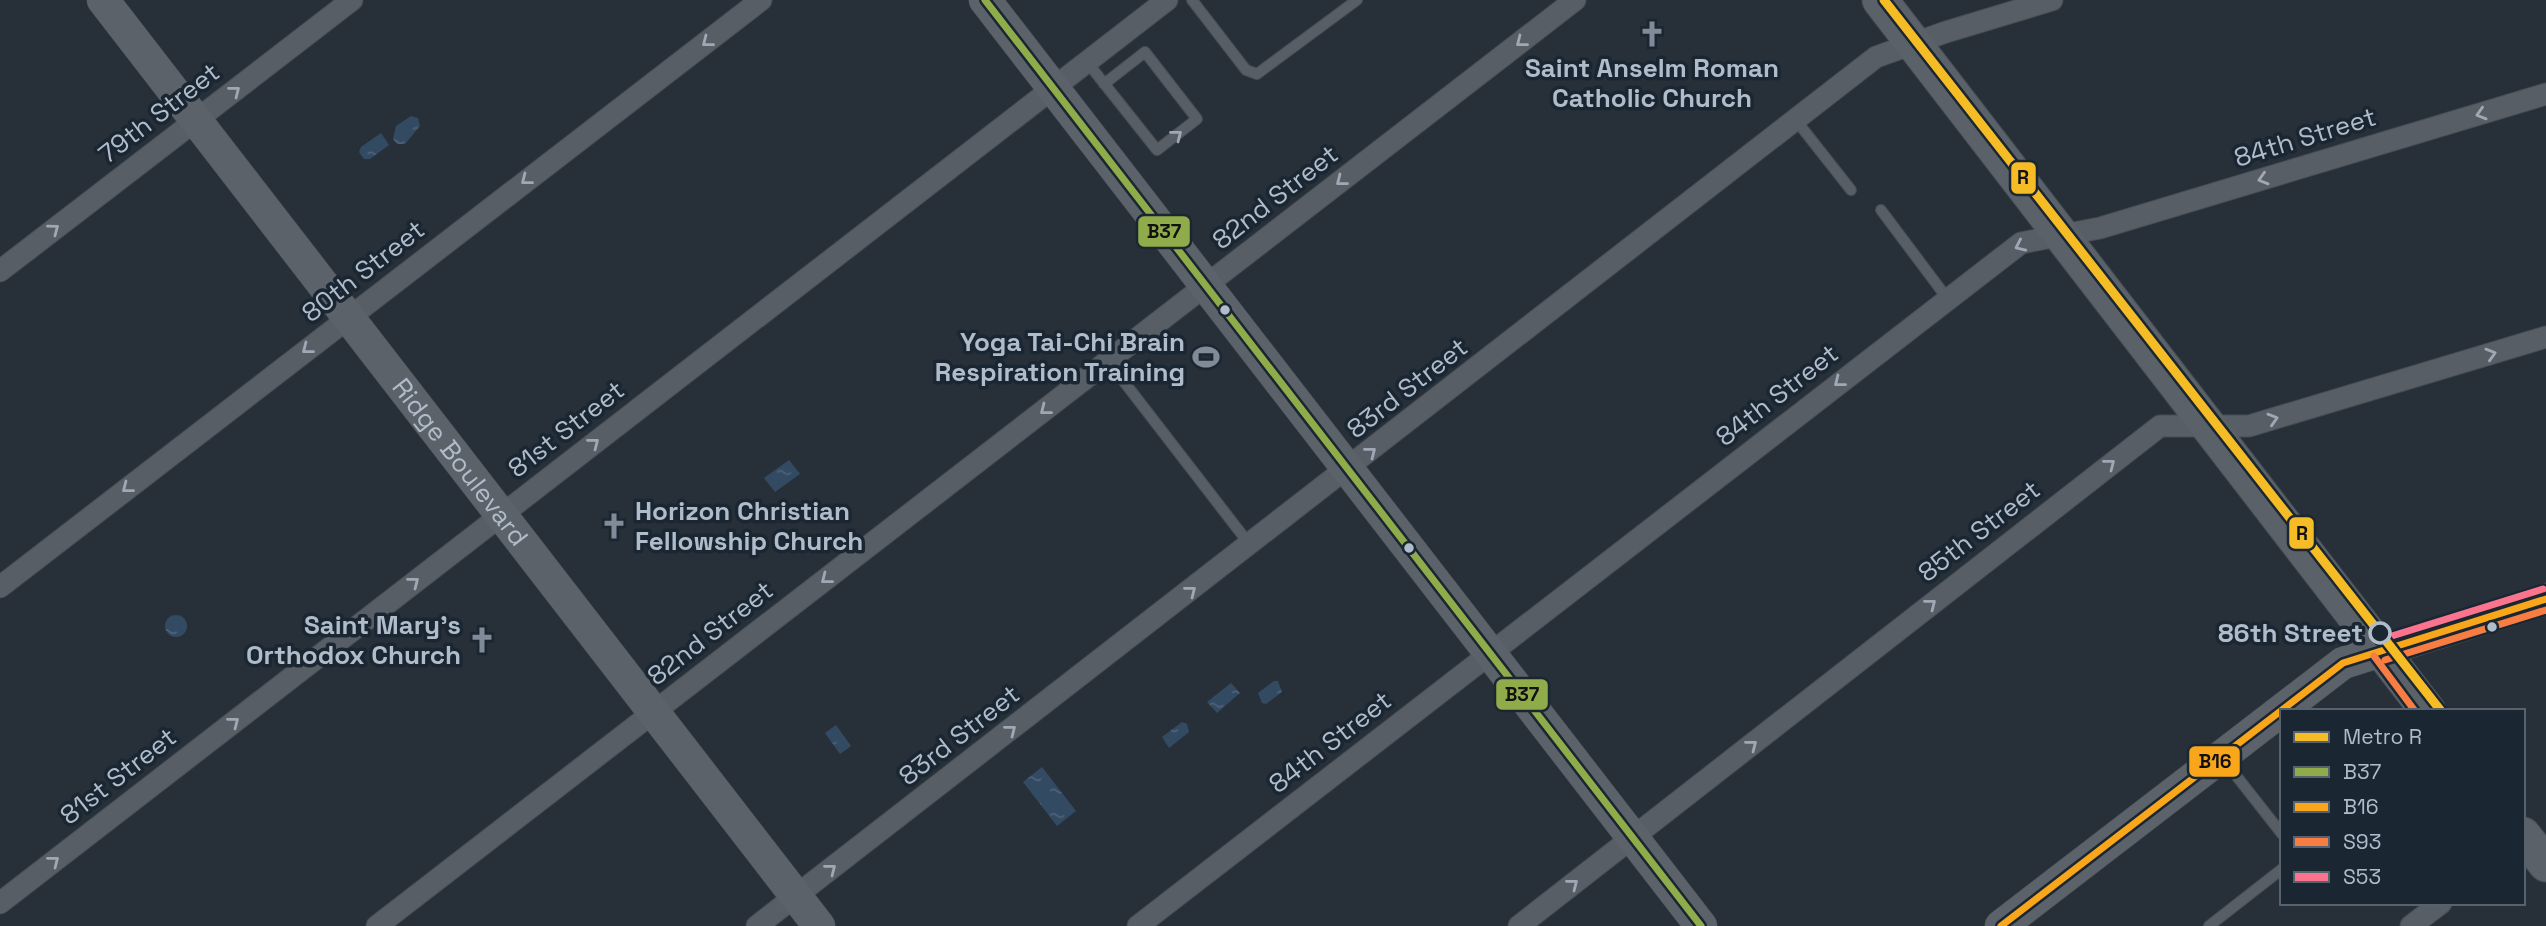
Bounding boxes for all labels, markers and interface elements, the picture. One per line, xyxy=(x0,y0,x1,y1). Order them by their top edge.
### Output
church icon: Saint Anselm Roman Catholic Church xyxy=(1637,19,1667,49)
one-way arrow xyxy=(702,33,714,46)
one-way arrow xyxy=(1517,33,1529,46)
place label: Saint Anselm Roman Catholic Church xyxy=(1525,51,1779,115)
street label: 79th Street xyxy=(92,55,226,171)
one-way arrow xyxy=(227,86,239,99)
street label: 84th Street xyxy=(2230,99,2380,175)
one-way arrow xyxy=(2475,105,2487,120)
one-way arrow xyxy=(1170,130,1182,143)
street label: 82nd Street xyxy=(1205,137,1345,257)
line badge: R xyxy=(2010,161,2037,195)
text: R xyxy=(2017,165,2029,190)
one-way arrow xyxy=(2257,171,2269,186)
one-way arrow xyxy=(522,172,534,185)
one-way arrow xyxy=(1336,172,1349,185)
street label: 80th Street xyxy=(295,212,431,330)
line badge: B37 xyxy=(1137,215,1191,248)
text: B37 xyxy=(1147,219,1182,244)
one-way arrow xyxy=(46,225,59,238)
one-way arrow xyxy=(2015,238,2028,251)
unlabelled marker xyxy=(1218,303,1232,317)
place label: Yoga Tai-Chi Brain Respiration Training xyxy=(935,325,1185,389)
street label: 83rd Street xyxy=(1340,330,1474,446)
street label: 84th Street xyxy=(1709,337,1845,453)
one-way arrow xyxy=(303,341,315,354)
sports icon: Yoga Tai-Chi Brain Respiration Training xyxy=(1191,342,1221,372)
one-way arrow xyxy=(2485,347,2497,362)
street label: Ridge Boulevard xyxy=(385,371,536,553)
street label: 81st Street xyxy=(501,373,631,485)
one-way arrow xyxy=(1834,374,1847,387)
one-way arrow xyxy=(1040,401,1053,414)
one-way arrow xyxy=(2267,412,2279,427)
one-way arrow xyxy=(586,438,598,451)
one-way arrow xyxy=(1363,448,1376,461)
one-way arrow xyxy=(2103,460,2115,473)
street label: 85th Street xyxy=(1911,473,2047,589)
one-way arrow xyxy=(123,480,135,493)
place label: Horizon Christian Fellowship Church xyxy=(635,494,863,558)
church icon: Horizon Christian Fellowship Church xyxy=(599,511,629,541)
line badge: R xyxy=(2288,516,2315,550)
text: R xyxy=(2296,521,2308,546)
unlabelled marker xyxy=(1402,541,1416,555)
one-way arrow xyxy=(821,570,834,583)
street label: 82nd Street xyxy=(640,573,780,693)
one-way arrow xyxy=(406,578,418,591)
one-way arrow xyxy=(1183,587,1196,600)
one-way arrow xyxy=(1924,600,1936,613)
place label: Saint Mary's Orthodox Church xyxy=(246,608,461,672)
place label: 86th Street xyxy=(2218,616,2363,650)
unlabelled marker xyxy=(2485,620,2499,634)
marker: 86th Street xyxy=(2369,622,2391,644)
church icon: Saint Mary's Orthodox Church xyxy=(467,625,497,655)
street label: 83rd Street xyxy=(892,677,1026,793)
line badge: B37 xyxy=(1495,678,1549,711)
text: B37 xyxy=(1505,682,1540,707)
street label: 84th Street xyxy=(1262,684,1398,800)
legend xyxy=(2280,709,2525,905)
one-way arrow xyxy=(226,717,239,730)
street label: 81st Street xyxy=(53,720,183,832)
text: Metro R xyxy=(2343,723,2422,750)
one-way arrow xyxy=(1003,726,1016,739)
one-way arrow xyxy=(1744,740,1757,753)
line badge: B16 xyxy=(2188,745,2241,778)
text: B16 xyxy=(2199,749,2231,774)
text: B37 xyxy=(2343,758,2382,785)
text: B16 xyxy=(2343,793,2379,820)
text: S93 xyxy=(2343,828,2381,855)
one-way arrow xyxy=(46,856,59,869)
text: S53 xyxy=(2343,863,2381,890)
one-way arrow xyxy=(823,865,836,878)
one-way arrow xyxy=(1565,880,1577,893)

